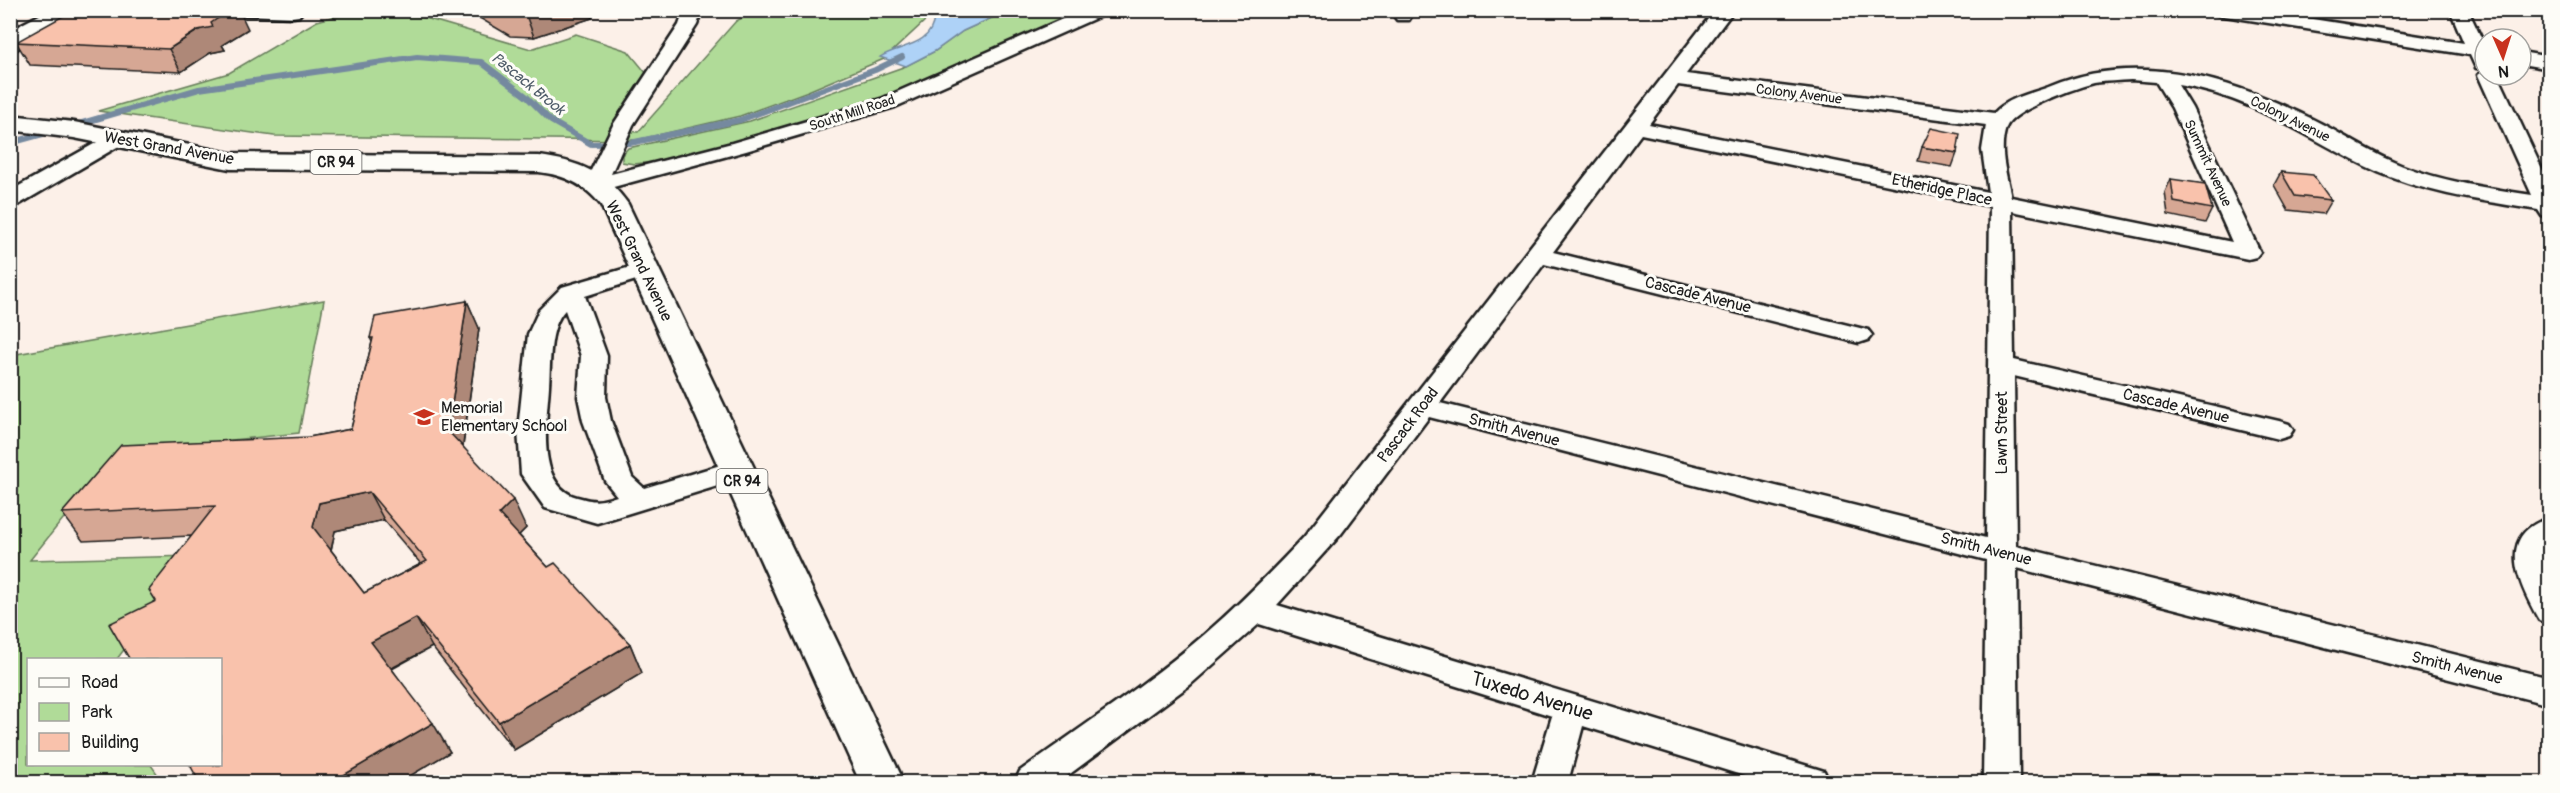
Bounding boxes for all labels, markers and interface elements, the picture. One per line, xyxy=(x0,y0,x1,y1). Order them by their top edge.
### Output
north arrow xyxy=(2473,27,2533,87)
water label: Pascack Brook xyxy=(487,49,570,120)
text: N xyxy=(2498,61,2510,81)
street label: Colony Avenue xyxy=(1755,80,1843,108)
street label: South Mill Road xyxy=(807,91,897,135)
street label: Colony Avenue xyxy=(2247,92,2333,146)
street label: Summit Avenue xyxy=(2180,117,2236,209)
street label: West Grand Avenue xyxy=(103,127,236,169)
road number: CR 94 xyxy=(310,150,362,174)
street label: Etheridge Place xyxy=(1890,170,1994,210)
street label: West Grand Avenue xyxy=(601,198,677,325)
street label: Cascade Avenue xyxy=(1643,272,1753,318)
street label: Pascack Road xyxy=(1373,383,1443,467)
street label: Cascade Avenue xyxy=(2121,384,2231,428)
street label: Lawn Street xyxy=(1992,391,2012,475)
place label: Memorial Elementary School xyxy=(441,398,567,436)
school or university icon: Memorial Elementary School xyxy=(412,405,436,429)
street label: Smith Avenue xyxy=(1466,409,1562,451)
road number: CR 94 xyxy=(716,469,768,493)
street label: Smith Avenue xyxy=(1938,528,2034,570)
street label: Smith Avenue xyxy=(2409,647,2505,689)
legend xyxy=(27,658,222,766)
street label: Tuxedo Avenue xyxy=(1468,666,1596,726)
text: Road xyxy=(81,671,118,694)
text: Park xyxy=(81,701,113,724)
text: Building xyxy=(81,731,139,754)

